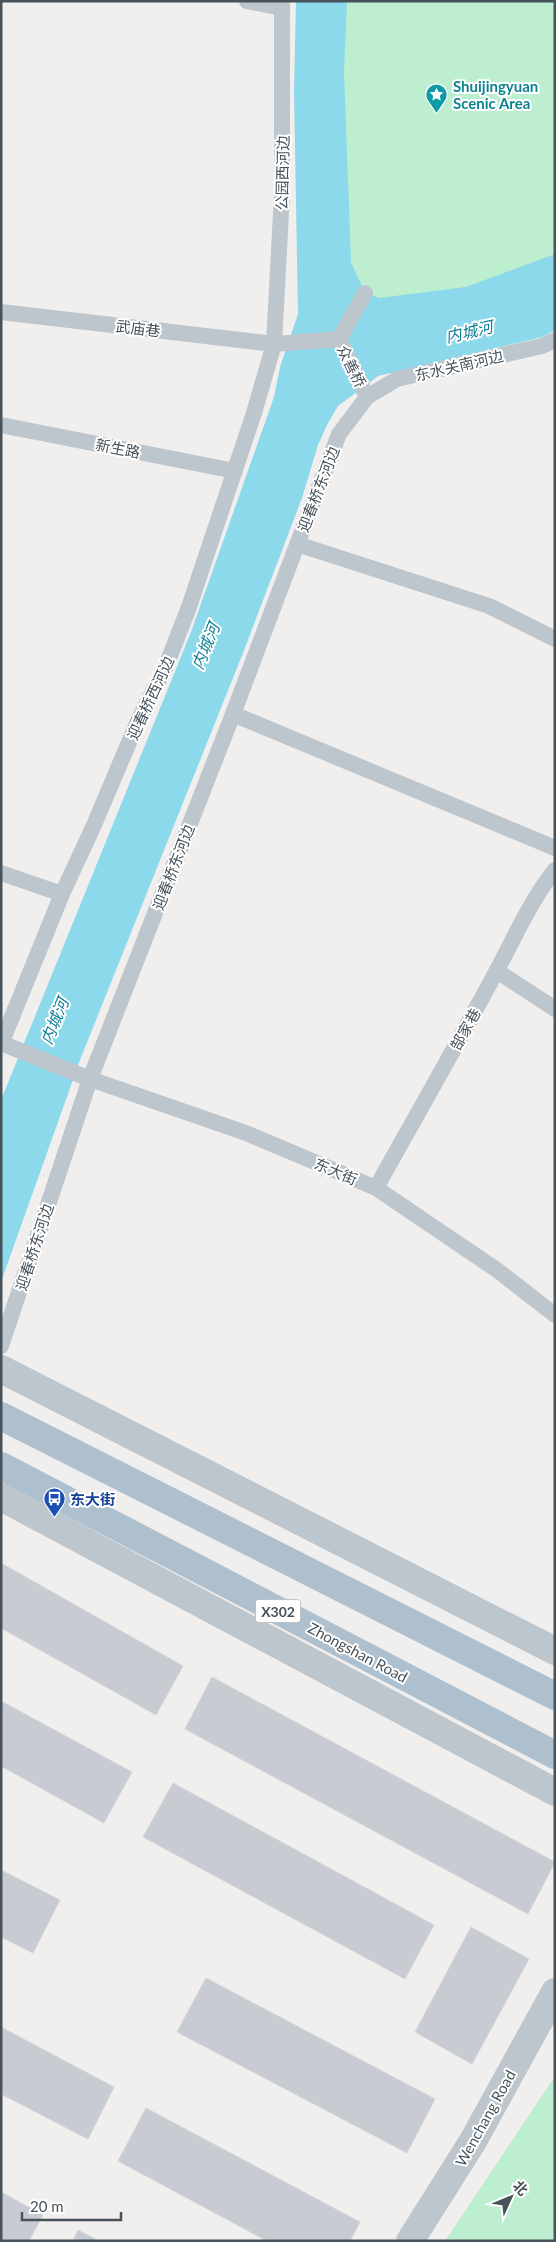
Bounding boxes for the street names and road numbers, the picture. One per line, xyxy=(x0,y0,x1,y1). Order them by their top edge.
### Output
street label: 公园西河边 xyxy=(272,134,292,211)
street label: 武庙巷 xyxy=(115,316,161,340)
street label: 众善桥 xyxy=(334,342,370,390)
street label: 东水关南河边 xyxy=(413,346,506,384)
street label: 新生路 xyxy=(94,435,142,461)
street label: 迎春桥东河边 xyxy=(293,443,343,534)
street label: 迎春桥西河边 xyxy=(123,653,178,743)
street label: 迎春桥东河边 xyxy=(148,821,198,912)
street label: 郜家巷 xyxy=(446,1005,484,1053)
street label: 东大街 xyxy=(312,1154,360,1188)
street label: 迎春桥东河边 xyxy=(12,1200,57,1293)
road number: X302 xyxy=(256,1600,300,1622)
street label: Zhongshan Road xyxy=(305,1618,411,1686)
street label: Wenchang Road xyxy=(451,2067,519,2169)

